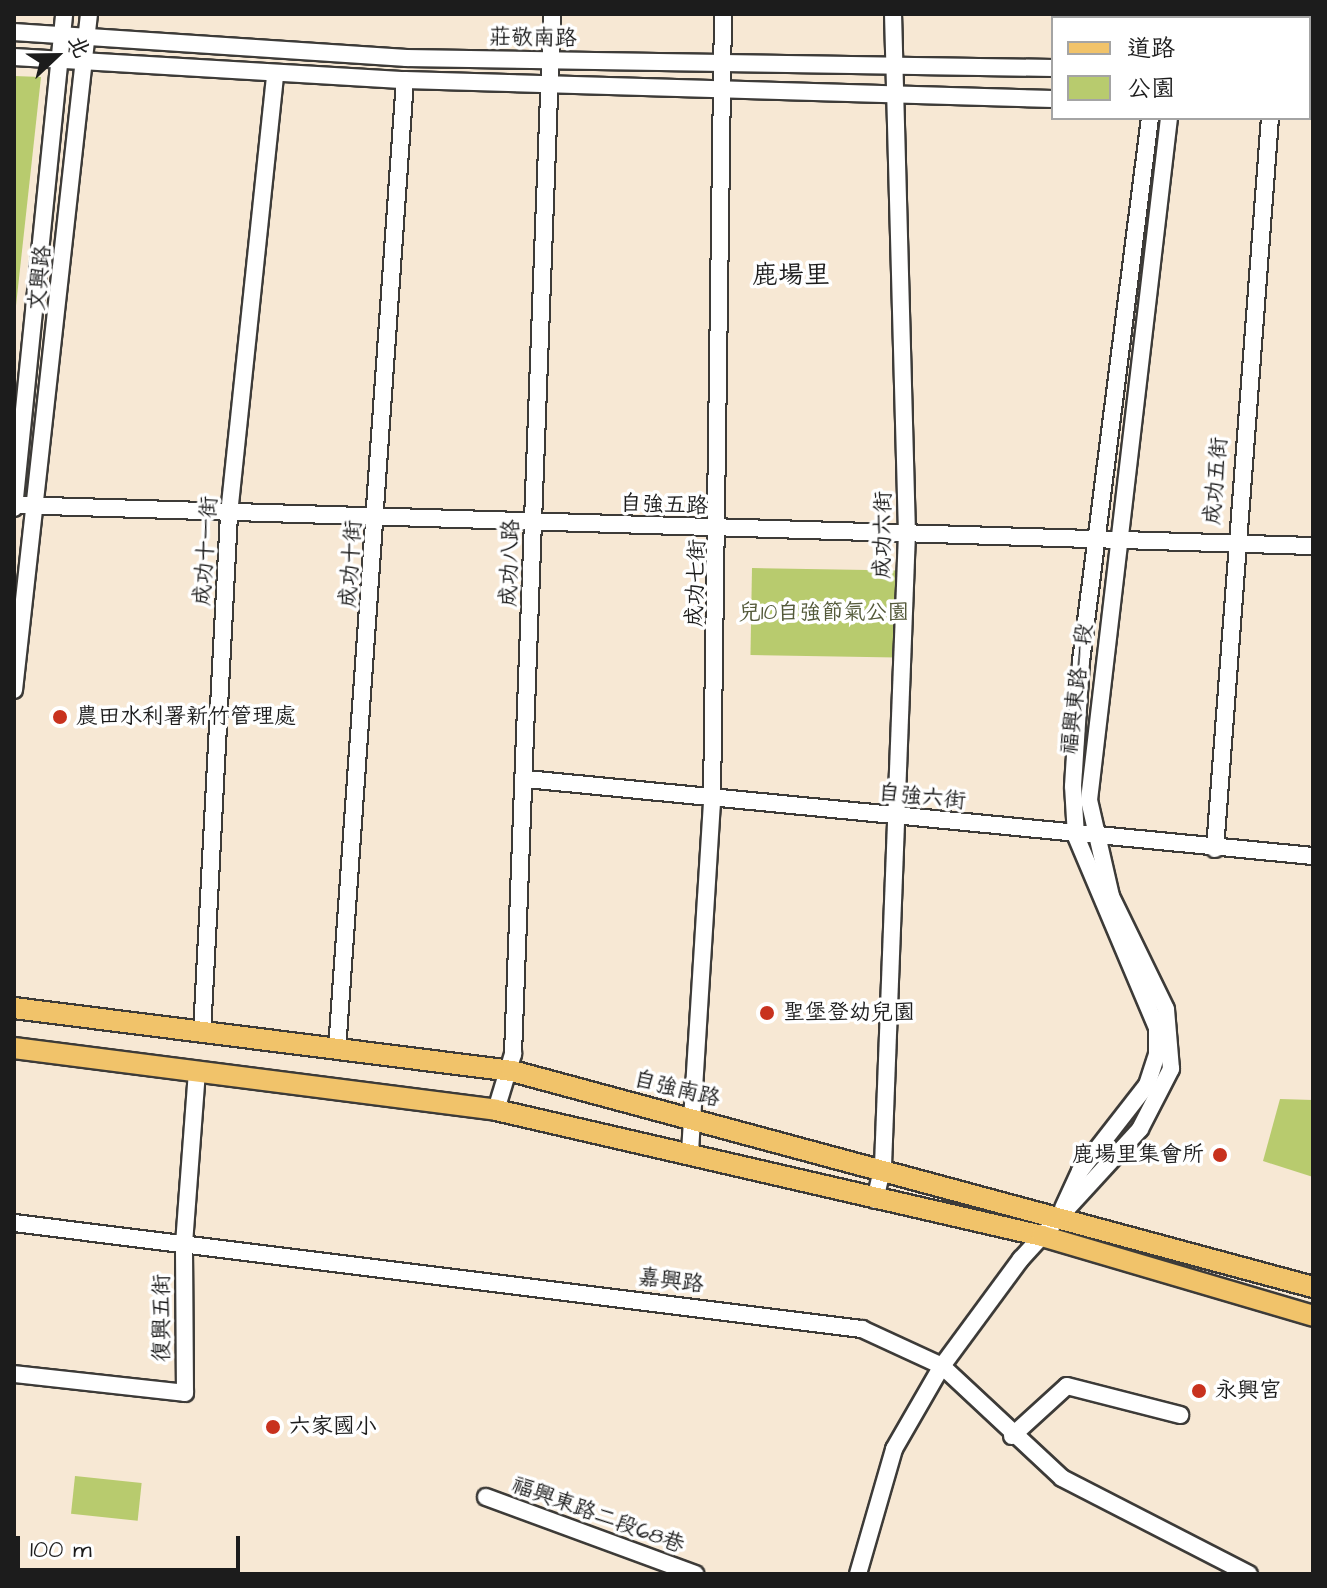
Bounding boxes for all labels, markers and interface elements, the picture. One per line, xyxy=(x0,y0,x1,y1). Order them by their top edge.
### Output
north arrow xyxy=(16,16,96,96)
legend xyxy=(1051,16,1311,120)
street label: 莊敬南路 xyxy=(489,24,577,52)
text: 北 xyxy=(60,31,97,63)
text: 道路 xyxy=(1127,32,1175,66)
text: 公園 xyxy=(1127,72,1175,106)
street label: 文興路 xyxy=(23,244,57,312)
district label: 鹿場里 xyxy=(752,260,830,292)
street label: 成功五街 xyxy=(1199,436,1233,526)
street label: 自強五路 xyxy=(620,490,708,520)
street label: 成功六街 xyxy=(869,491,897,579)
street label: 成功十一街 xyxy=(189,495,223,607)
street label: 成功十街 xyxy=(335,519,367,609)
street label: 成功八路 xyxy=(495,519,525,607)
street label: 成功七街 xyxy=(681,539,711,627)
park label: 兒10自強節氣公園 xyxy=(739,600,909,626)
street label: 福興東路一段 xyxy=(1056,622,1098,756)
place label: 農田水利署新竹管理處 xyxy=(76,704,296,730)
marker: 農田水利署新竹管理處 xyxy=(51,708,69,726)
street label: 自強六街 xyxy=(877,779,967,815)
place label: 聖堡登幼兒園 xyxy=(783,1000,915,1026)
marker: 聖堡登幼兒園 xyxy=(758,1004,776,1022)
street label: 自強南路 xyxy=(631,1066,723,1112)
place label: 鹿場里集會所 xyxy=(1072,1142,1204,1168)
marker: 鹿場里集會所 xyxy=(1211,1146,1229,1164)
street label: 嘉興路 xyxy=(637,1264,705,1298)
street label: 復興五街 xyxy=(149,1274,175,1362)
place label: 永興宮 xyxy=(1215,1378,1281,1404)
marker: 永興宮 xyxy=(1190,1382,1208,1400)
place label: 六家國小 xyxy=(289,1414,377,1440)
marker: 六家國小 xyxy=(264,1418,282,1436)
street label: 福興東路二段68巷 xyxy=(508,1471,688,1559)
scale bar xyxy=(20,1520,244,1570)
text: 100 m xyxy=(30,1533,92,1567)

